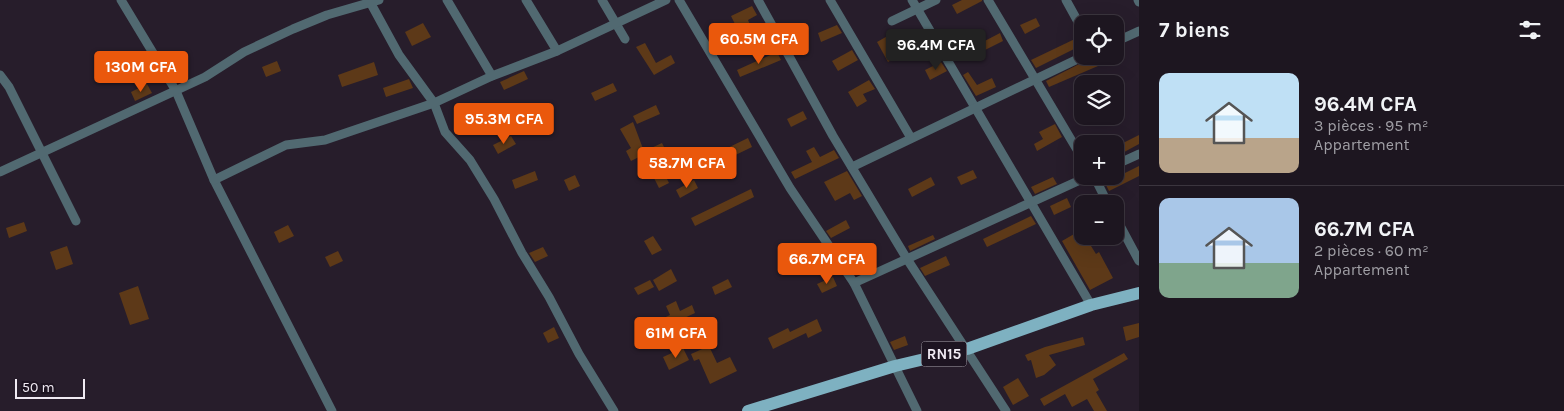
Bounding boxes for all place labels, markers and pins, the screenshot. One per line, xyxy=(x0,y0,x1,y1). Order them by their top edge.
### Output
pin: 60.5M CFA xyxy=(702,22,816,65)
pin: 96.4M CFA xyxy=(879,28,993,71)
pin: 130M CFA xyxy=(89,51,193,93)
pin: 95.3M CFA xyxy=(447,102,561,145)
pin: 58.7M CFA xyxy=(630,146,744,189)
pin: 66.7M CFA xyxy=(770,242,884,285)
pin: 61M CFA xyxy=(630,316,722,359)

